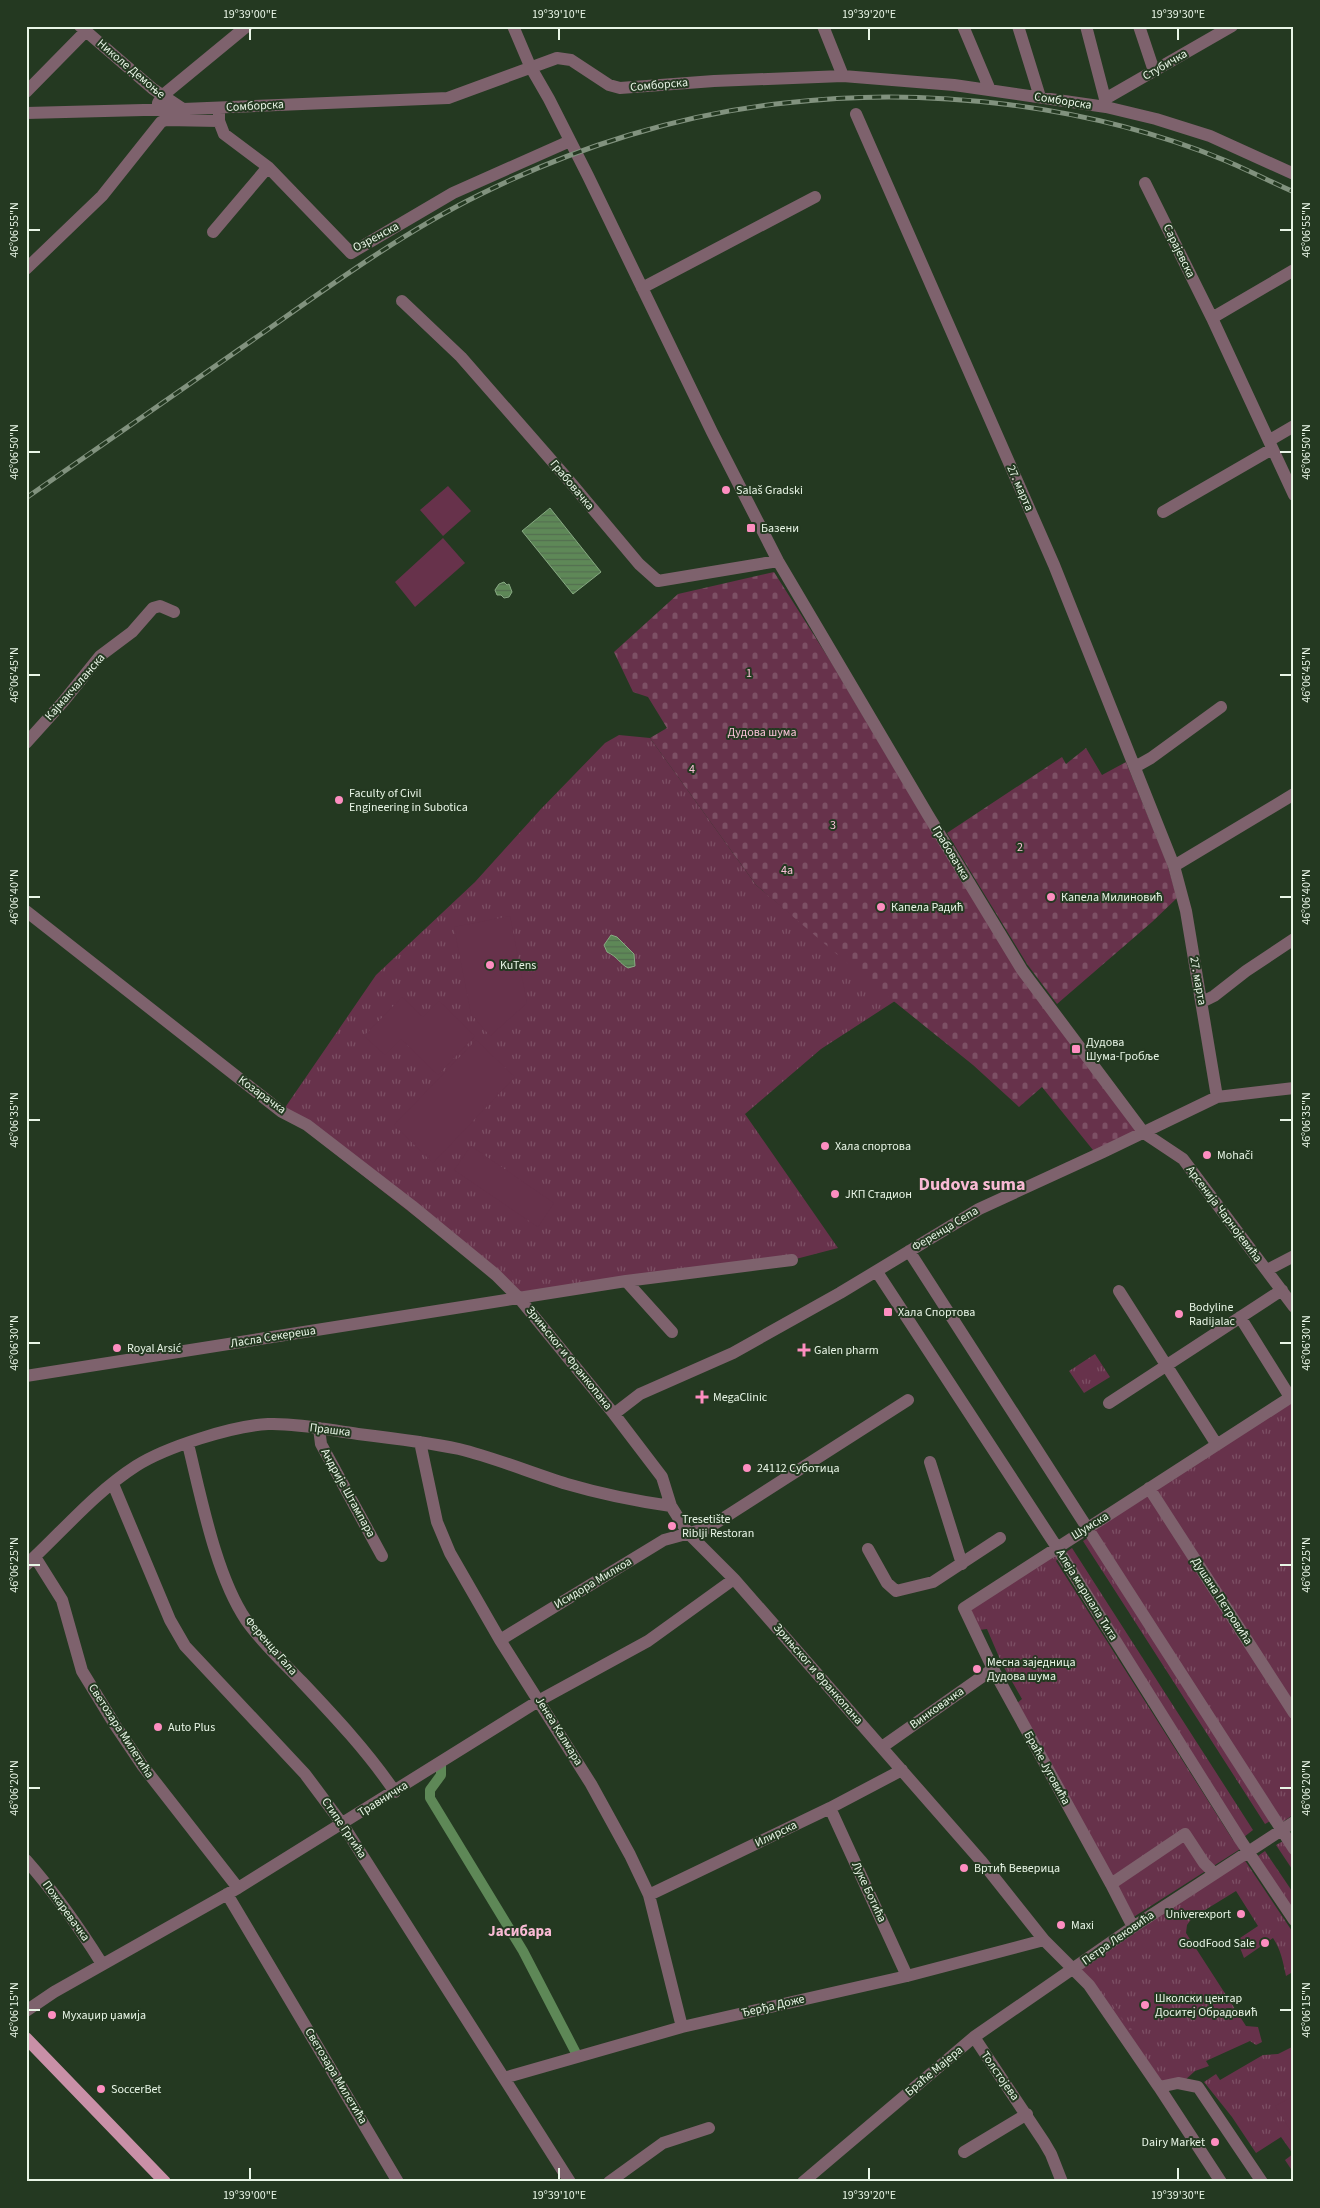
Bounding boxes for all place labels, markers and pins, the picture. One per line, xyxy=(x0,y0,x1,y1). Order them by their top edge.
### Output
place label: Salaš Gradski xyxy=(736,482,803,499)
marker: Salaš Gradski xyxy=(720,484,732,496)
place label: Базени xyxy=(761,520,799,537)
marker: Базени xyxy=(745,522,757,534)
place label: Faculty of Civil Engineering in Subotica xyxy=(349,785,468,816)
marker: Faculty of Civil Engineering in Subotica xyxy=(333,794,345,806)
place label: Капела Милиновић xyxy=(1061,889,1163,906)
marker: Капела Милиновић xyxy=(1045,891,1057,903)
place label: Капела Радић xyxy=(891,899,963,916)
marker: Капела Радић xyxy=(875,901,887,913)
place label: KuTens xyxy=(500,957,536,974)
marker: KuTens xyxy=(484,959,496,971)
place label: Дудова Шума-Гробље xyxy=(1086,1034,1159,1065)
marker: Дудова Шума-Гробље xyxy=(1070,1043,1082,1055)
place label: Хала спортова xyxy=(835,1138,911,1155)
marker: Хала спортова xyxy=(819,1140,831,1152)
place label: Mohači xyxy=(1217,1147,1253,1164)
marker: Mohači xyxy=(1201,1149,1213,1161)
place label: ЈКП Стадион xyxy=(845,1186,912,1203)
marker: ЈКП Стадион xyxy=(829,1188,841,1200)
place label: Bodyline Radijalac xyxy=(1189,1299,1236,1330)
place label: Хала Спортова xyxy=(898,1304,975,1321)
marker: Хала Спортова xyxy=(882,1306,894,1318)
marker: Bodyline Radijalac xyxy=(1173,1308,1185,1320)
place label: Royal Arsić xyxy=(127,1340,182,1357)
marker: Royal Arsić xyxy=(111,1342,123,1354)
place label: Galen pharm xyxy=(814,1342,879,1359)
marker: Galen pharm xyxy=(798,1344,810,1356)
place label: MegaClinic xyxy=(713,1389,768,1406)
marker: MegaClinic xyxy=(695,1390,709,1404)
place label: 24112 Суботица xyxy=(757,1460,839,1477)
marker: 24112 Суботица xyxy=(741,1462,753,1474)
place label: Tresetište Riblji Restoran xyxy=(682,1511,754,1542)
marker: Tresetište Riblji Restoran xyxy=(666,1520,678,1532)
place label: Месна заједница Дудова шума xyxy=(987,1654,1076,1685)
marker: Месна заједница Дудова шума xyxy=(971,1663,983,1675)
place label: Auto Plus xyxy=(168,1719,215,1736)
marker: Auto Plus xyxy=(152,1721,164,1733)
place label: Вртић Веверица xyxy=(974,1860,1060,1877)
marker: Вртић Веверица xyxy=(958,1862,970,1874)
place label: Univerexport xyxy=(1166,1906,1231,1923)
marker: Univerexport xyxy=(1235,1908,1247,1920)
place label: Maxi xyxy=(1071,1917,1094,1934)
marker: Maxi xyxy=(1055,1919,1067,1931)
place label: GoodFood Sale xyxy=(1179,1935,1255,1952)
marker: GoodFood Sale xyxy=(1259,1937,1271,1949)
place label: Школски центар Доситеј Обрадовић xyxy=(1155,1990,1257,2021)
marker: Школски центар Доситеј Обрадовић xyxy=(1139,1999,1151,2011)
place label: Мухаџир џамија xyxy=(62,2007,146,2024)
marker: Мухаџир џамија xyxy=(46,2009,58,2021)
place label: SoccerBet xyxy=(111,2081,161,2098)
marker: SoccerBet xyxy=(95,2083,107,2095)
place label: Dairy Market xyxy=(1142,2134,1205,2151)
marker: Dairy Market xyxy=(1209,2136,1221,2148)

